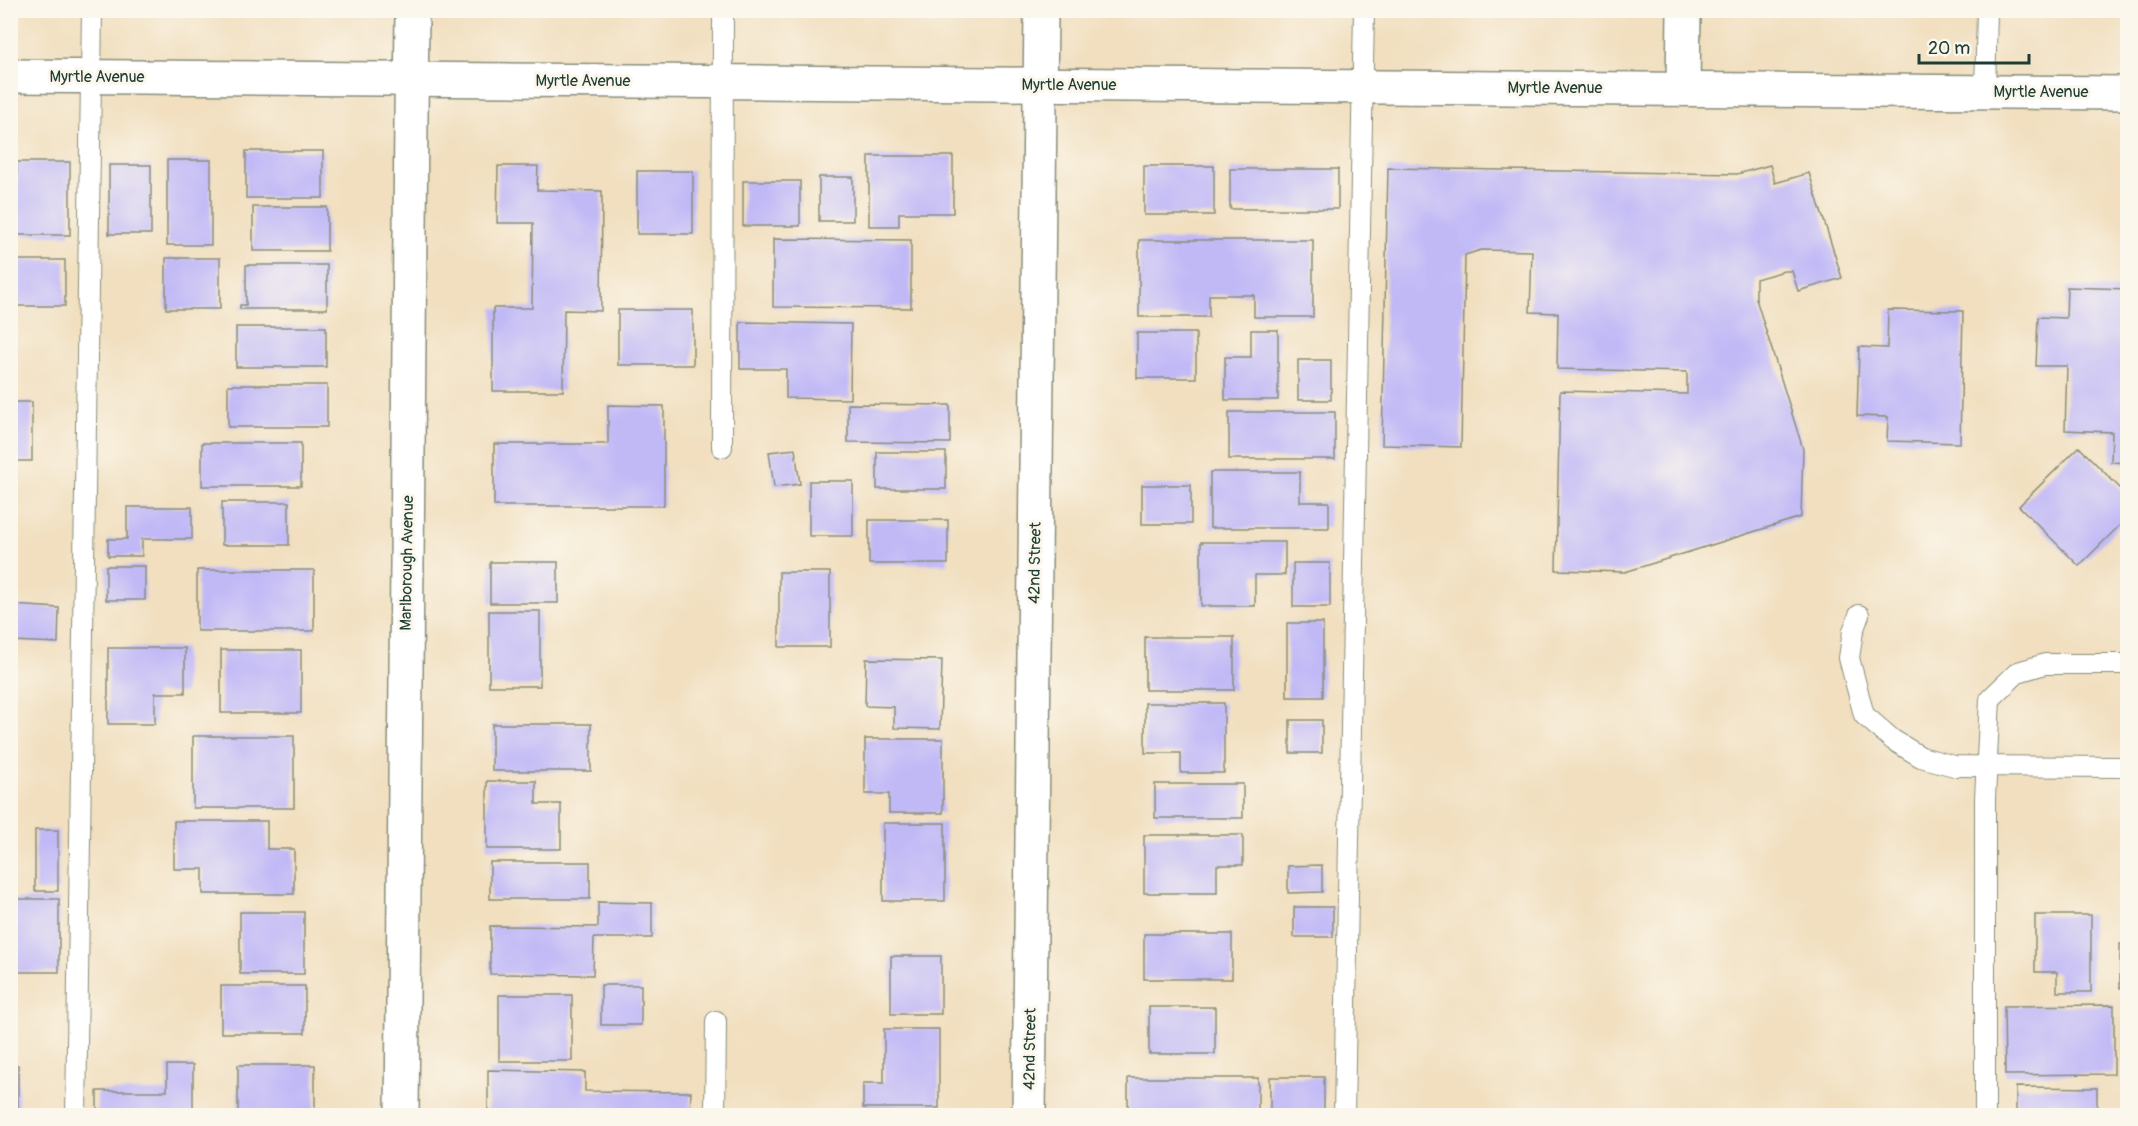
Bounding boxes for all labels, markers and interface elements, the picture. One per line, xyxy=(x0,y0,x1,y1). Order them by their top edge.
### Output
scale bar xyxy=(1919,27,2028,65)
text: 20 m xyxy=(1928,37,1970,60)
street label: Myrtle Avenue xyxy=(50,67,145,87)
street label: Myrtle Avenue xyxy=(536,71,631,91)
street label: Myrtle Avenue xyxy=(1022,75,1117,95)
street label: Myrtle Avenue xyxy=(1508,78,1603,98)
street label: Myrtle Avenue xyxy=(1994,82,2089,102)
street label: Marlborough Avenue xyxy=(396,495,418,631)
street label: 42nd Street xyxy=(1024,521,1046,604)
street label: 42nd Street xyxy=(1019,1007,1041,1090)

